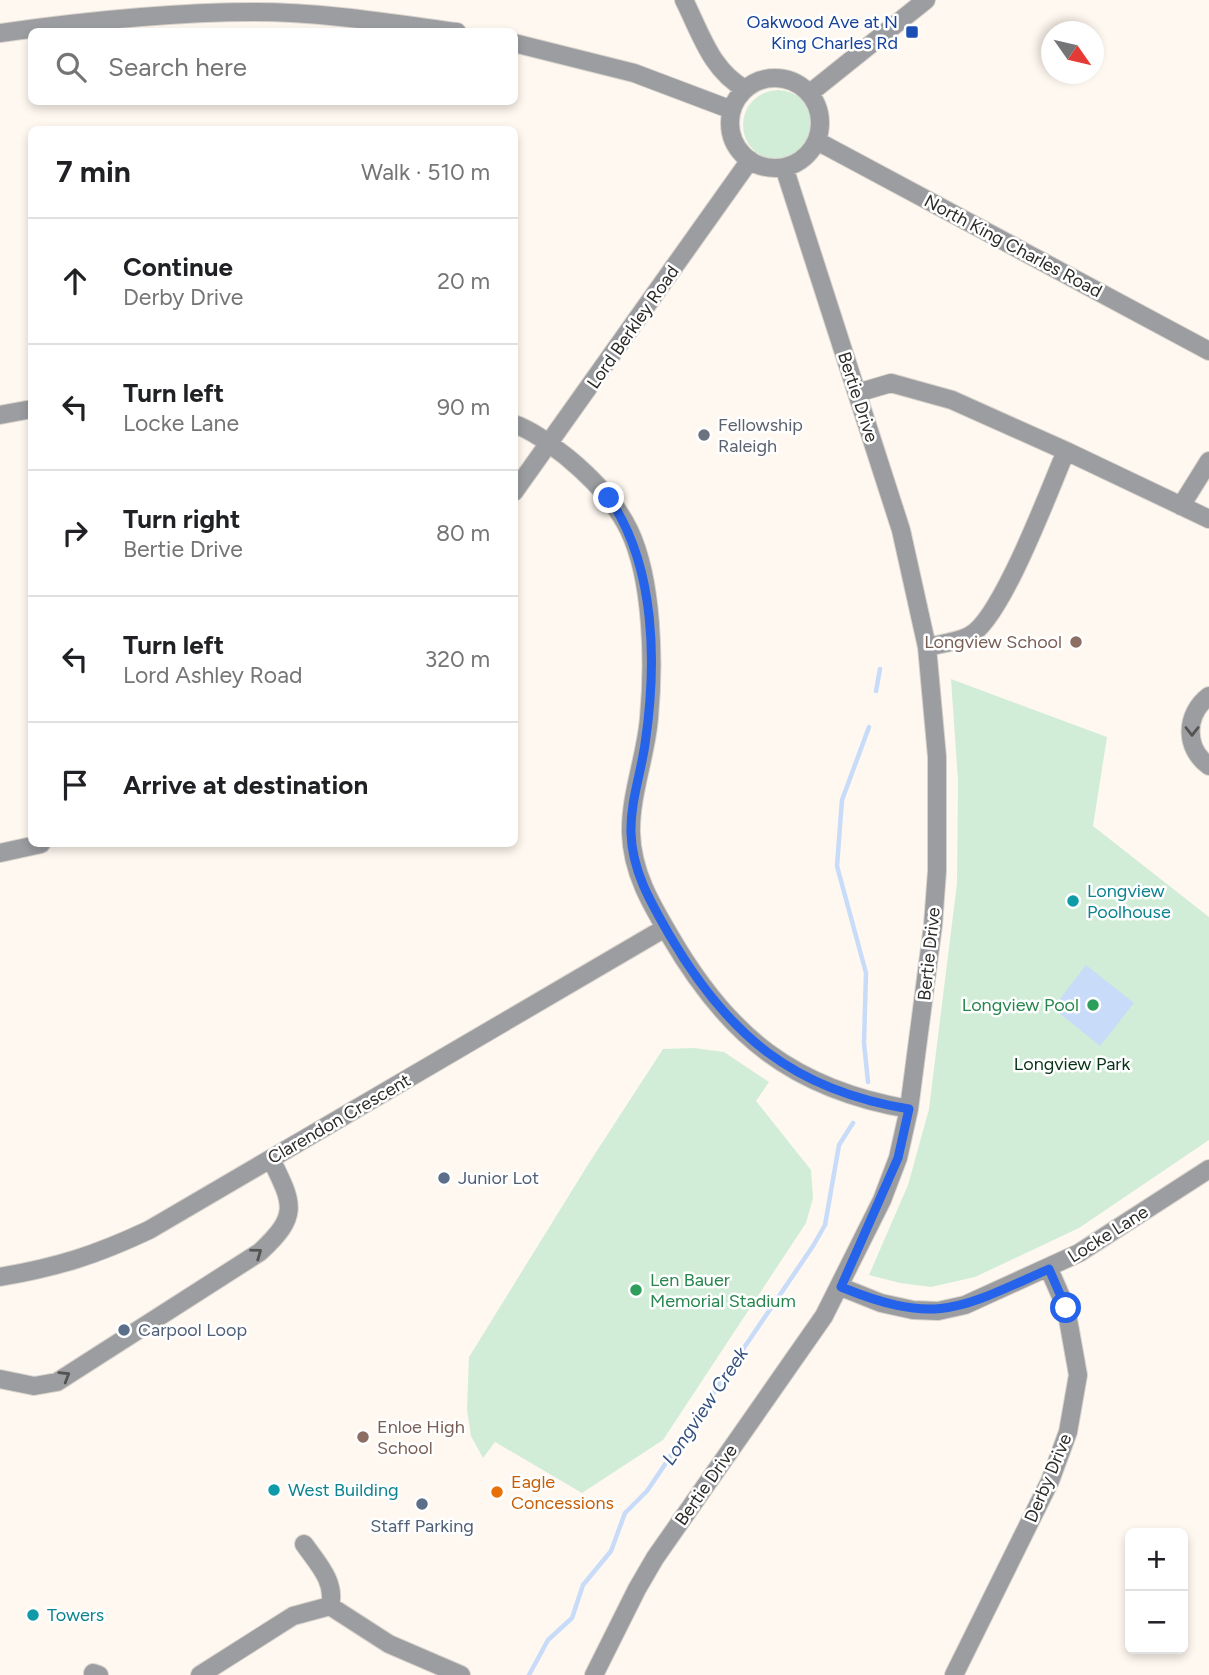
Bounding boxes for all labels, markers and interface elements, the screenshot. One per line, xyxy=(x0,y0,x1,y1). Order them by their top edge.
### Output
place label: Oakwood Ave at N King Charles Rd xyxy=(747,11,898,54)
north arrow xyxy=(1041,21,1104,84)
marker: Oakwood Ave at N King Charles Rd xyxy=(904,24,920,40)
search box xyxy=(28,28,518,105)
icon: search xyxy=(52,48,90,86)
text: Search here xyxy=(108,51,247,83)
text: 7 min xyxy=(56,153,131,190)
text: Walk · 510 m xyxy=(361,158,490,186)
street label: North King Charles Road xyxy=(920,190,1106,302)
text: Continue xyxy=(123,251,233,283)
street label: Lord Berkley Road xyxy=(582,261,684,393)
icon: ahead xyxy=(56,262,94,300)
text: 20 m xyxy=(437,267,490,295)
text: Derby Drive xyxy=(123,283,243,311)
street label: Bertie Drive xyxy=(833,349,883,445)
text: Turn left xyxy=(123,377,224,409)
icon: left xyxy=(56,388,94,426)
text: 90 m xyxy=(437,393,490,421)
text: Locke Lane xyxy=(123,409,239,437)
place label: Fellowship Raleigh xyxy=(718,414,803,457)
marker: Fellowship Raleigh xyxy=(696,427,712,443)
route end xyxy=(593,482,624,513)
text: Turn right xyxy=(123,503,240,535)
icon: right xyxy=(56,514,94,552)
text: 80 m xyxy=(436,519,490,547)
text: Bertie Drive xyxy=(123,535,243,563)
text: Turn left xyxy=(123,629,224,661)
place label: Longview School xyxy=(924,631,1062,653)
marker: Longview School xyxy=(1068,634,1084,650)
icon: left xyxy=(56,640,94,678)
text: 320 m xyxy=(425,645,490,673)
text: Lord Ashley Road xyxy=(123,661,302,689)
one-way arrow xyxy=(1184,726,1200,737)
icon: arrive xyxy=(56,766,94,804)
text: Arrive at destination xyxy=(123,769,368,801)
place label: Longview Poolhouse xyxy=(1087,880,1171,923)
marker: Longview Poolhouse xyxy=(1065,893,1081,909)
street label: Bertie Drive xyxy=(913,906,945,1002)
place label: Longview Pool xyxy=(962,994,1079,1016)
marker: Longview Pool xyxy=(1085,997,1101,1013)
park label: Longview Park xyxy=(1014,1053,1130,1075)
street label: Clarendon Crescent xyxy=(264,1069,414,1169)
place label: Junior Lot xyxy=(458,1167,539,1189)
marker: Junior Lot xyxy=(436,1170,452,1186)
street label: Locke Lane xyxy=(1064,1201,1152,1267)
one-way arrow xyxy=(249,1249,261,1261)
place label: Len Bauer Memorial Stadium xyxy=(650,1269,796,1312)
marker: Len Bauer Memorial Stadium xyxy=(628,1282,644,1298)
route start xyxy=(1050,1292,1081,1323)
place label: Carpool Loop xyxy=(138,1319,247,1341)
marker: Carpool Loop xyxy=(116,1322,132,1338)
water label: Longview Creek xyxy=(657,1342,753,1469)
one-way arrow xyxy=(58,1371,71,1384)
place label: Enloe High School xyxy=(377,1416,465,1459)
marker: Enloe High School xyxy=(355,1429,371,1445)
street label: Derby Drive xyxy=(1019,1430,1077,1526)
street label: Bertie Drive xyxy=(670,1440,742,1530)
place label: Eagle Concessions xyxy=(511,1471,614,1514)
place label: West Building xyxy=(288,1479,399,1501)
marker: West Building xyxy=(266,1482,282,1498)
marker: Eagle Concessions xyxy=(489,1484,505,1500)
marker: Staff Parking xyxy=(414,1496,430,1512)
place label: Staff Parking xyxy=(370,1515,474,1537)
map controls xyxy=(1125,1528,1188,1654)
button: + xyxy=(1125,1528,1188,1591)
button: − xyxy=(1125,1591,1188,1654)
place label: Towers xyxy=(47,1604,104,1626)
marker: Towers xyxy=(25,1607,41,1623)

